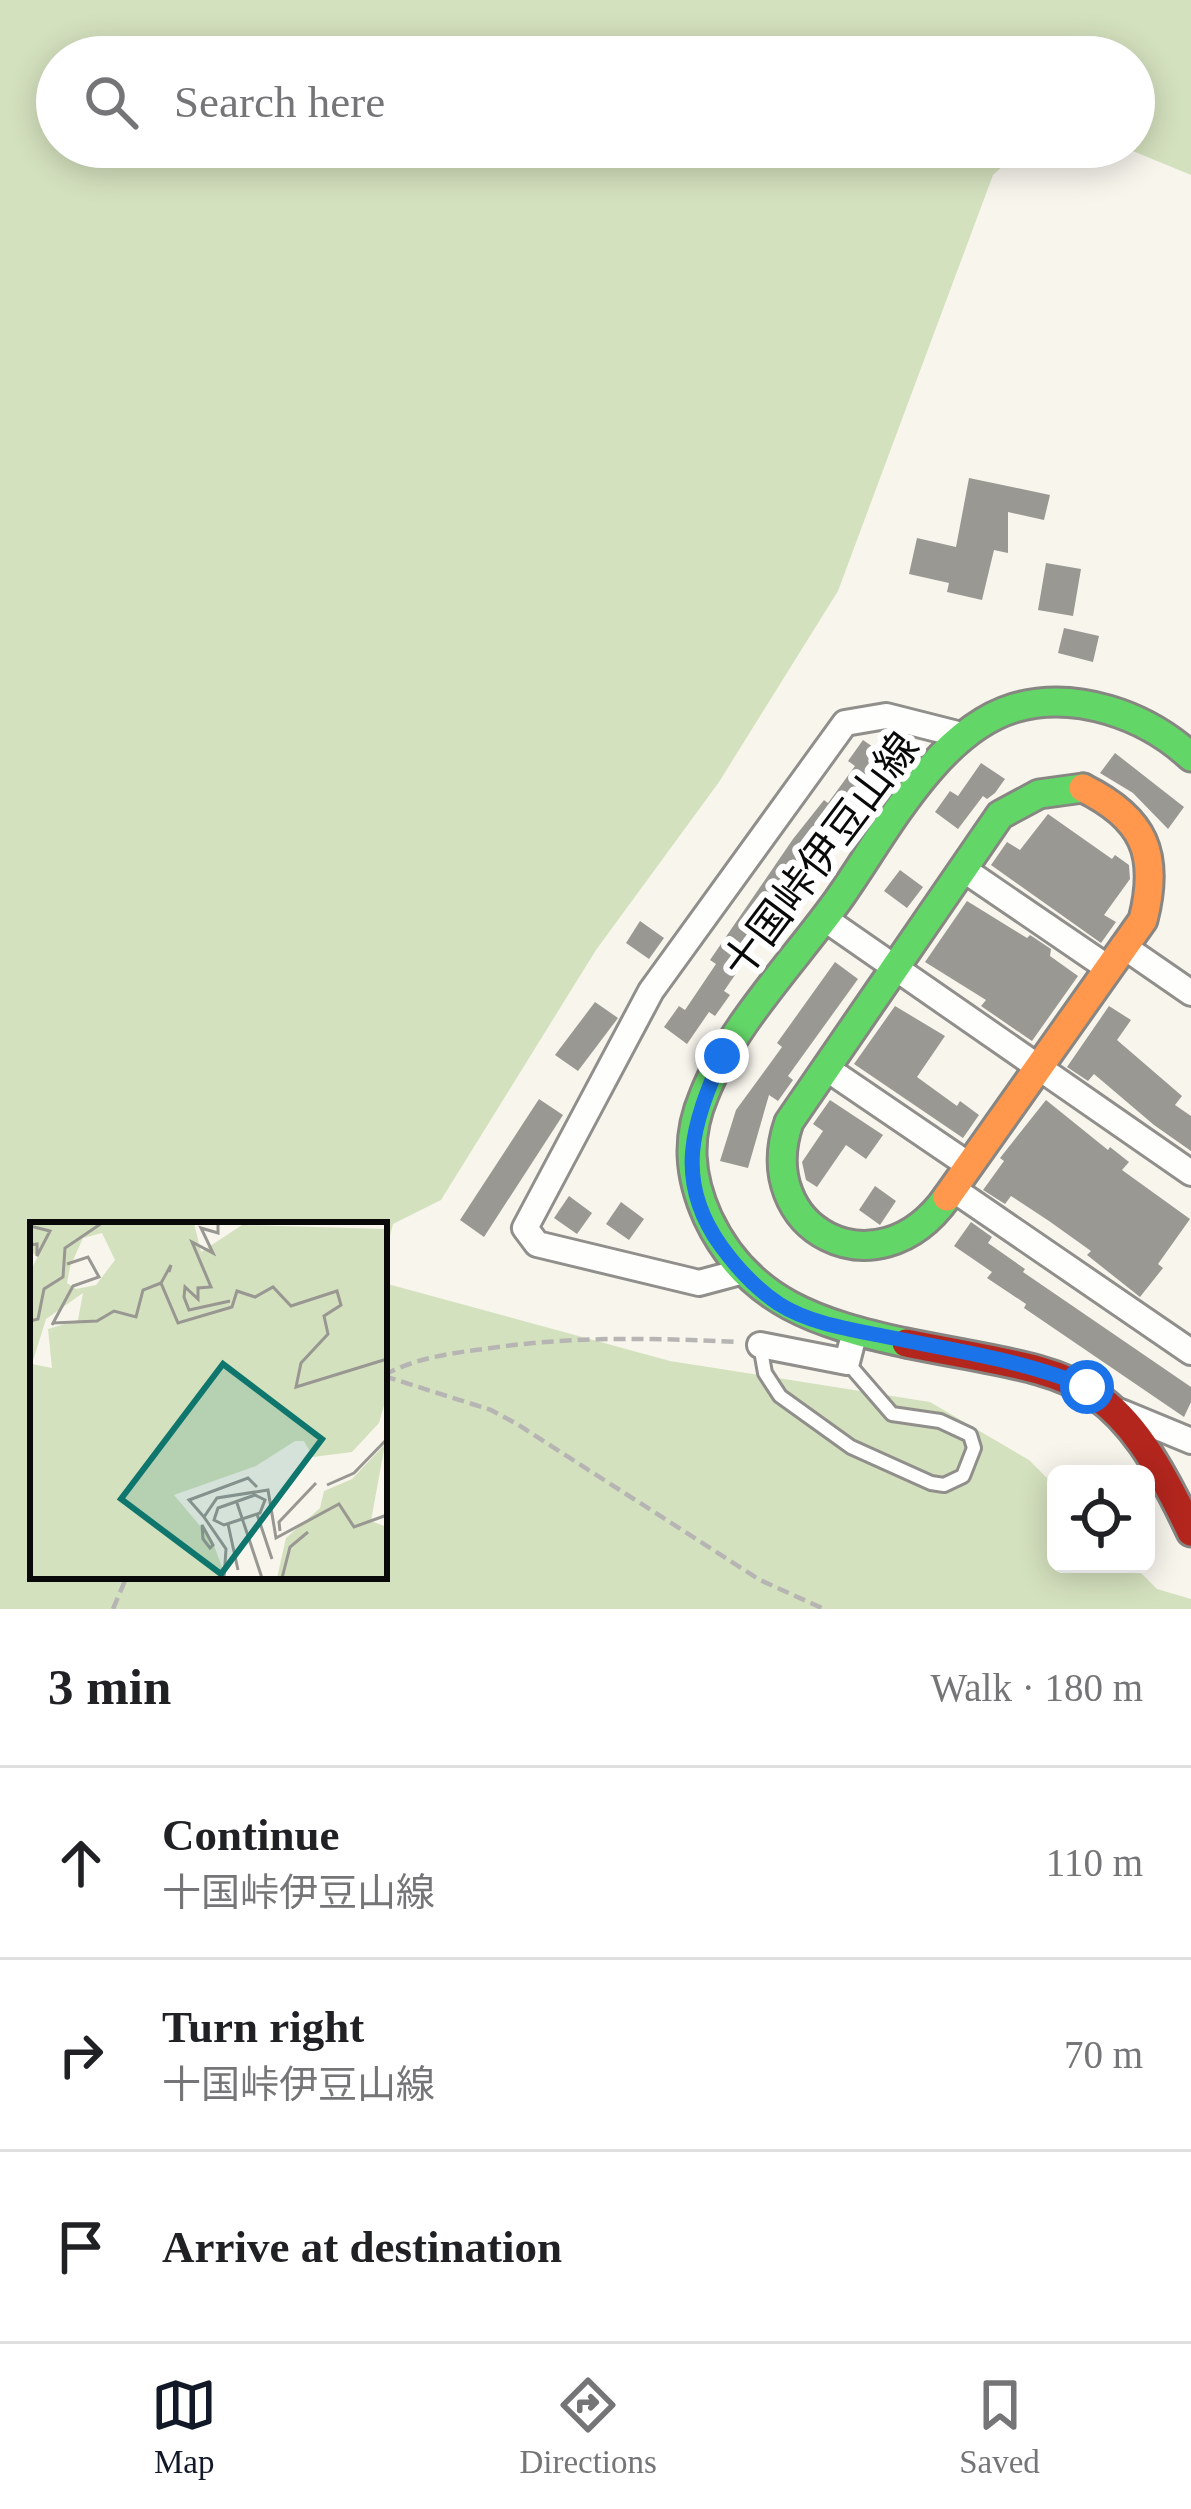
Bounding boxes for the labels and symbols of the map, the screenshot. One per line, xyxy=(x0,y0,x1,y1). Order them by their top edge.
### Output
street label: 十国峠伊豆山線 xyxy=(714,724,928,987)
route end xyxy=(695,1029,749,1083)
inset map xyxy=(30,1222,387,1579)
route start xyxy=(1060,1360,1114,1414)

